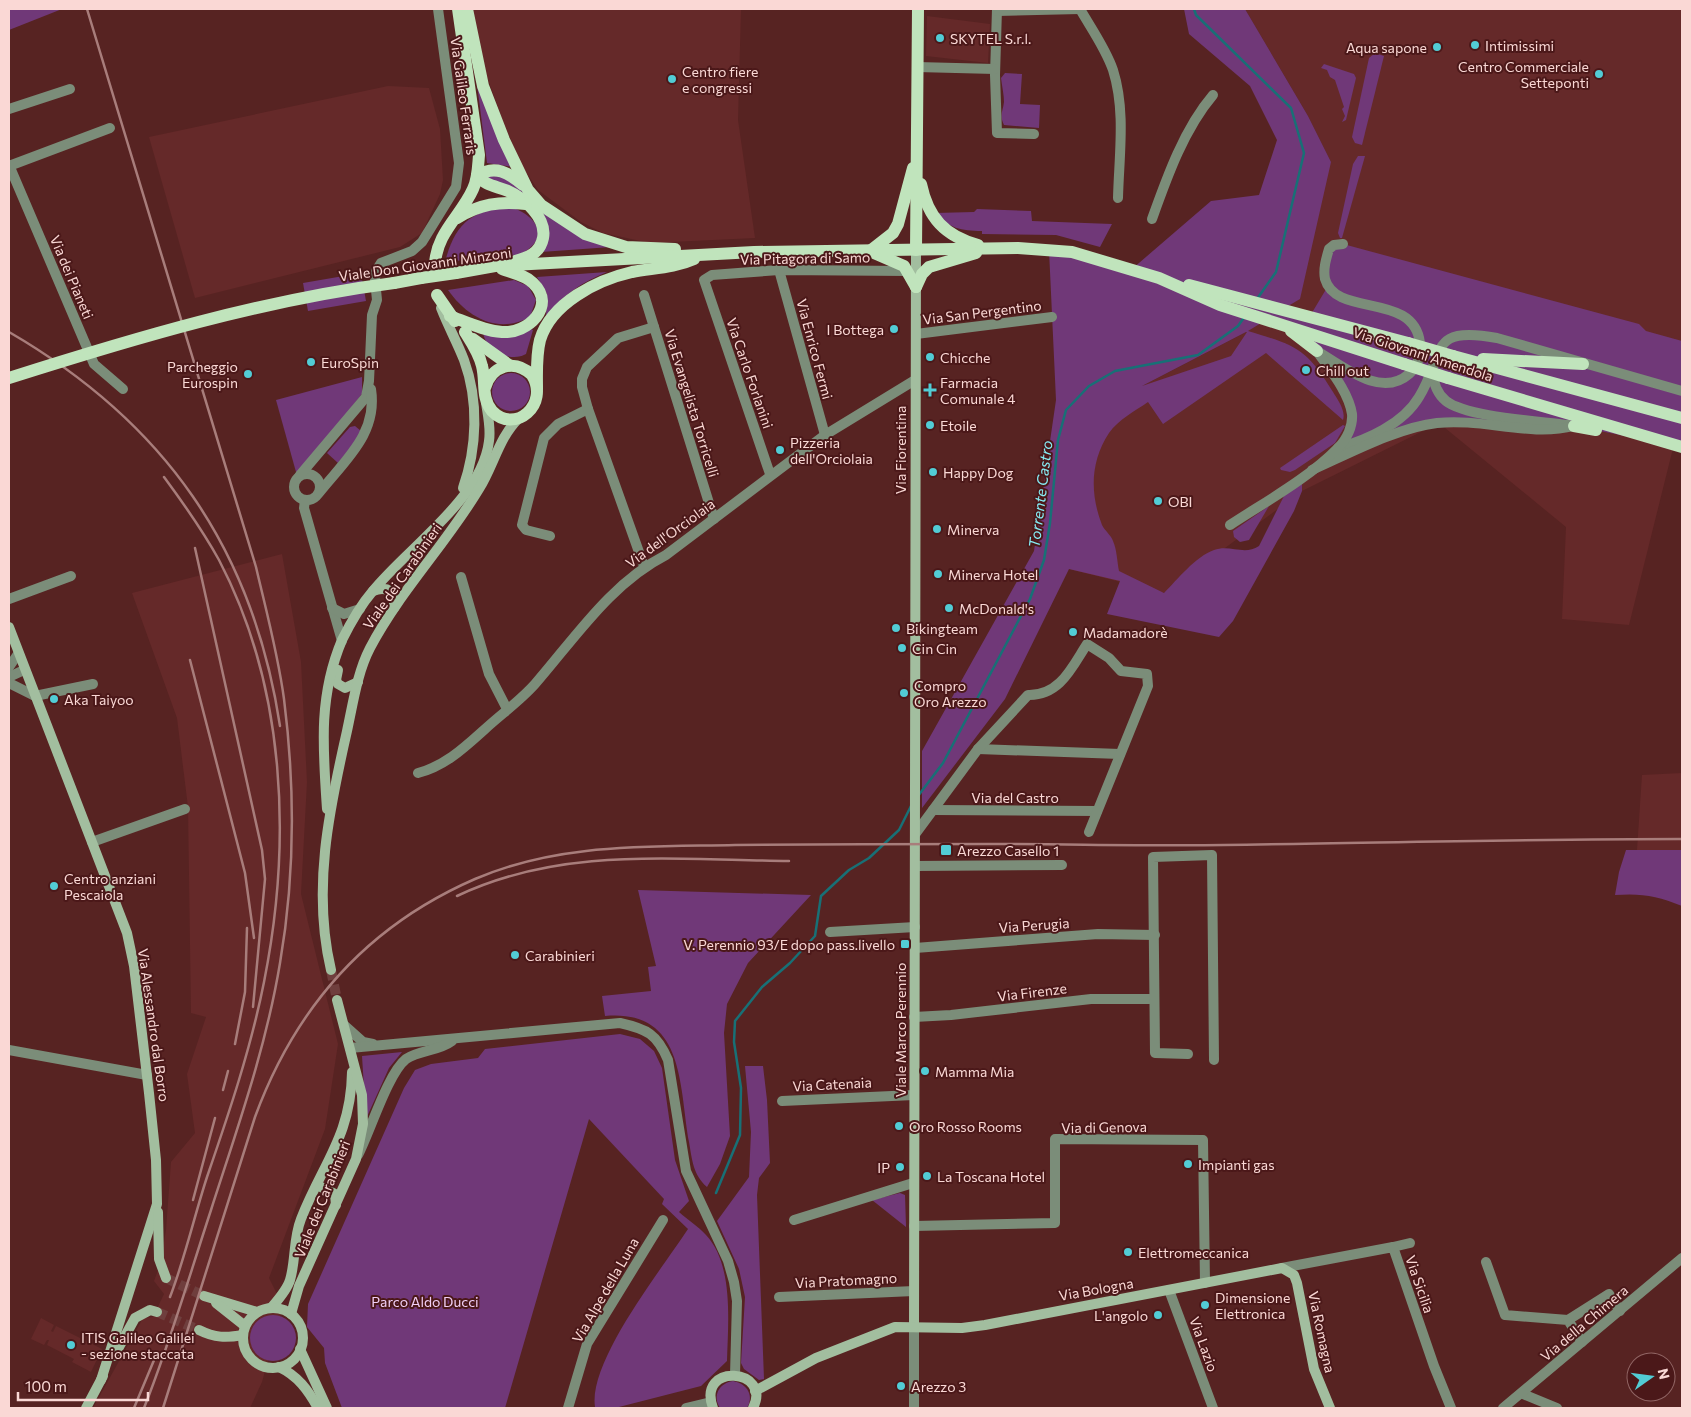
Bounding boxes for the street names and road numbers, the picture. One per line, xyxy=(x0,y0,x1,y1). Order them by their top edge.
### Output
street label: Via Galileo Ferraris xyxy=(447,36,481,156)
street label: Via dei Pianeti xyxy=(47,233,97,321)
street label: Viale Don Giovanni Minzoni xyxy=(338,243,512,285)
street label: Via Pitagora di Samo xyxy=(740,248,870,268)
street label: Via San Pergentino xyxy=(922,296,1042,328)
street label: Via Enrico Fermi xyxy=(793,297,837,401)
street label: Via Carlo Forlanini xyxy=(723,315,777,431)
street label: Via Giovanni Amendola xyxy=(1351,323,1495,385)
street label: Via Evangelista Torricelli xyxy=(661,327,723,479)
street label: Via Fiorentina xyxy=(892,406,909,494)
street label: Via dell'Orciolaia xyxy=(622,495,718,571)
street label: Viale dei Carabinieri xyxy=(359,520,445,632)
street label: Via del Castro xyxy=(971,789,1059,806)
street label: Via Perugia xyxy=(998,914,1070,936)
street label: Via Alessandro dal Borro xyxy=(135,947,173,1103)
street label: Viale Marco Perennio xyxy=(892,963,909,1097)
street label: Via Firenze xyxy=(996,979,1068,1005)
street label: Via Catenaia xyxy=(792,1073,872,1095)
street label: Via di Genova xyxy=(1061,1118,1147,1136)
street label: Viale dei Carabinieri xyxy=(291,1138,353,1260)
street label: Via Alpe della Luna xyxy=(568,1234,642,1346)
street label: Via Sicilia xyxy=(1402,1253,1438,1315)
street label: Via Pratomagno xyxy=(794,1269,898,1291)
street label: Via Bologna xyxy=(1057,1274,1135,1304)
street label: Via della Chimera xyxy=(1537,1281,1631,1365)
street label: Via Romagna xyxy=(1305,1290,1339,1374)
street label: Via Lazio xyxy=(1186,1314,1222,1374)

